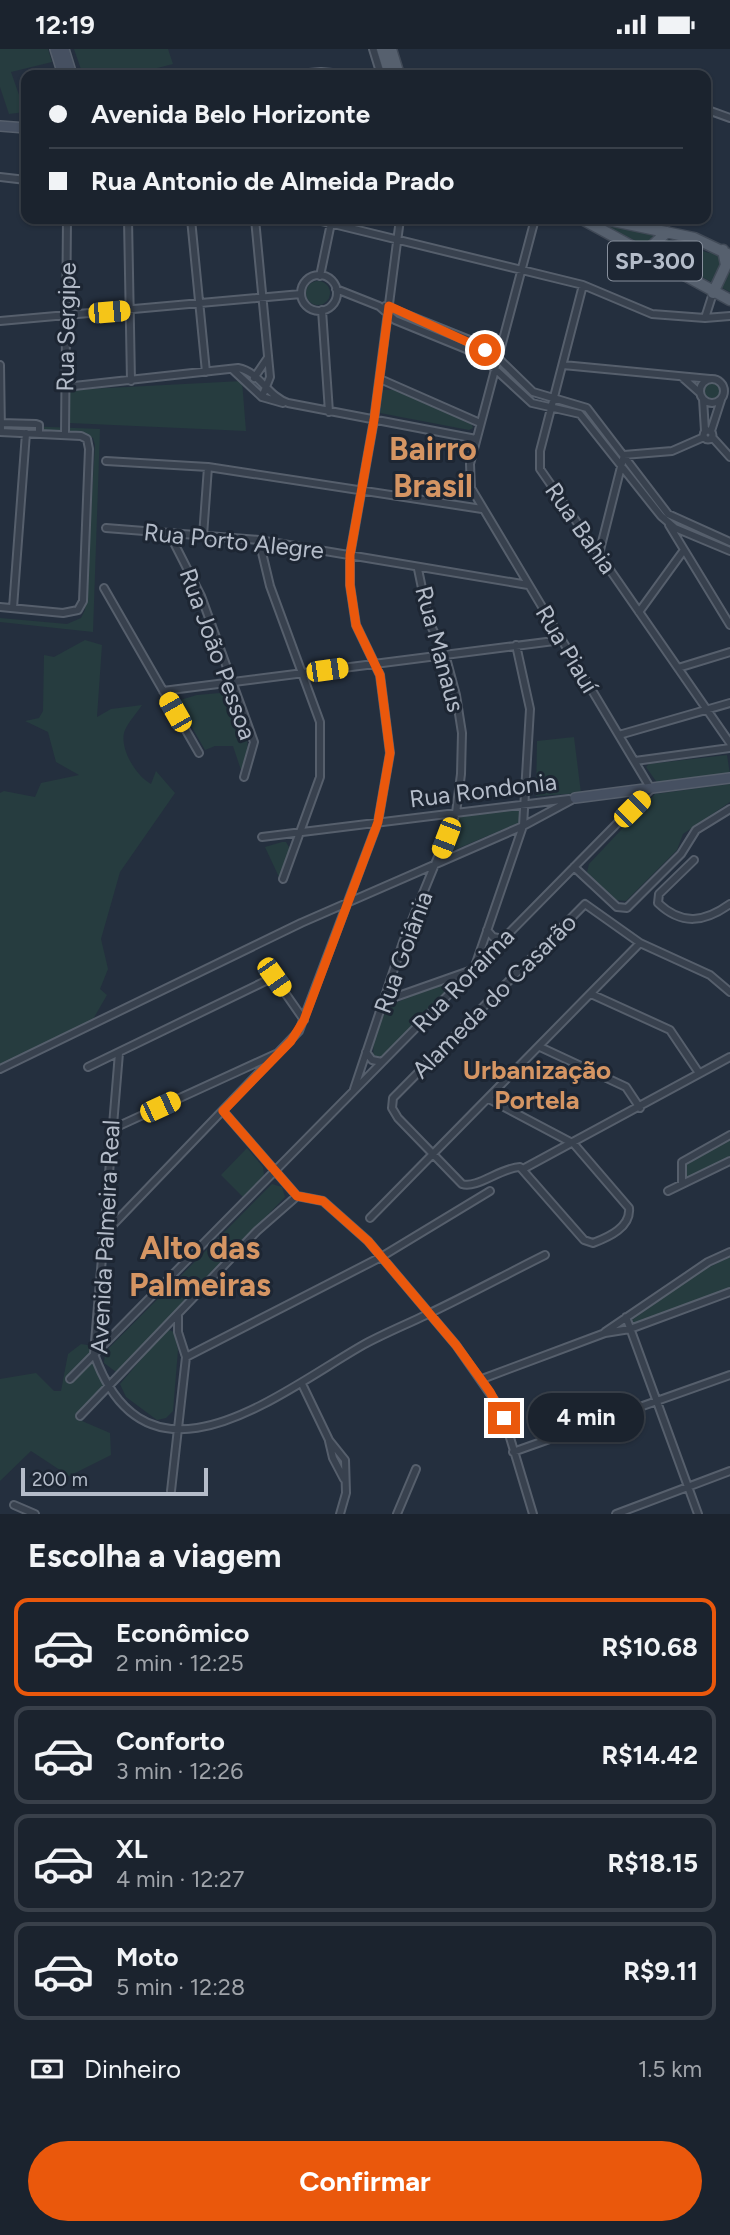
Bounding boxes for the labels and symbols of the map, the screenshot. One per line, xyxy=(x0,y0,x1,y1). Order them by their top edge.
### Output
road number: SP-300 xyxy=(608,241,702,281)
street label: Rua Sergipe xyxy=(50,262,82,392)
car xyxy=(88,300,131,324)
route start xyxy=(469,334,501,366)
district label: Bairro Brasil xyxy=(389,430,477,505)
street label: Rua Bahia xyxy=(539,477,623,579)
street label: Rua Porto Alegre xyxy=(142,517,326,565)
street label: Rua João Pessoa xyxy=(174,564,262,744)
street label: Rua Manaus xyxy=(409,583,471,715)
street label: Rua Piauí xyxy=(530,600,605,699)
car xyxy=(305,657,350,683)
car xyxy=(156,689,195,735)
street label: Rua Rondonia xyxy=(408,767,558,813)
car xyxy=(610,787,655,831)
car xyxy=(429,815,464,861)
street label: Rua Goiânia xyxy=(368,887,438,1017)
street label: Alameda do Casarão xyxy=(406,908,582,1084)
street label: Rua Roraima xyxy=(406,922,520,1038)
car xyxy=(254,954,295,1000)
district label: Urbanização Portela xyxy=(463,1054,611,1116)
car xyxy=(137,1089,184,1125)
street label: Avenida Palmeira Real xyxy=(84,1119,126,1355)
district label: Alto das Palmeiras xyxy=(129,1229,271,1304)
callout: 4 min xyxy=(528,1393,644,1443)
route end xyxy=(488,1402,520,1434)
scale bar xyxy=(21,1465,208,1497)

